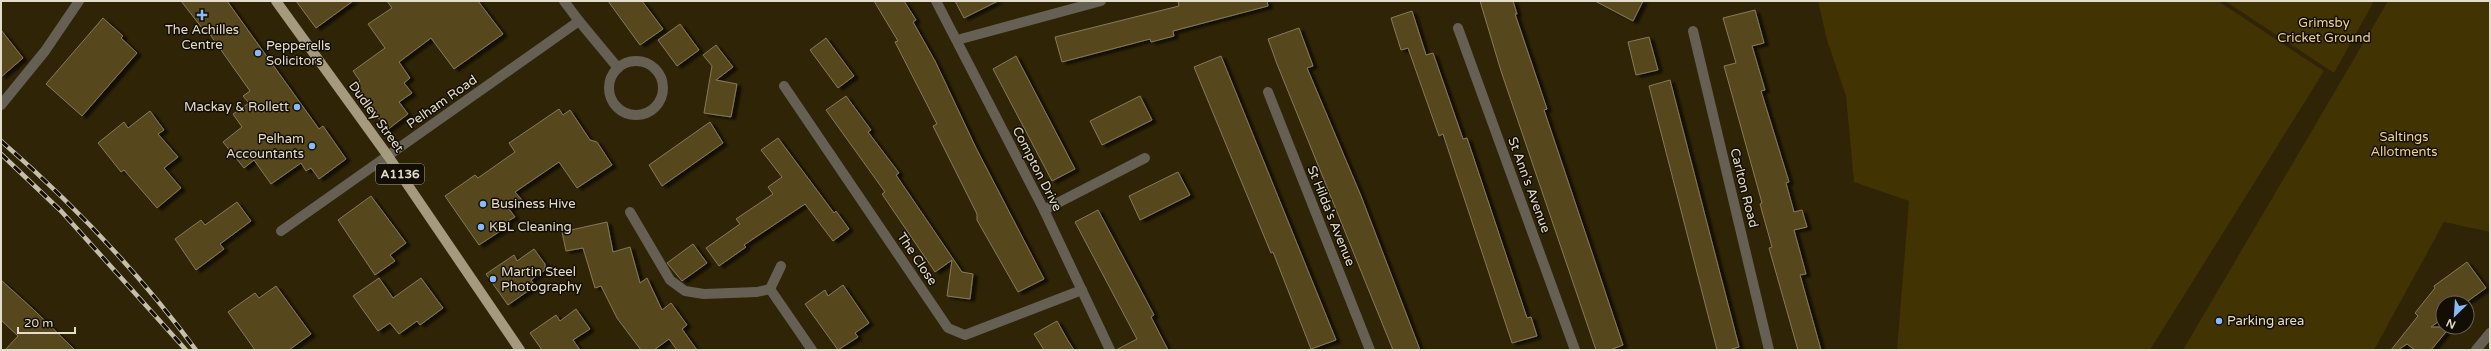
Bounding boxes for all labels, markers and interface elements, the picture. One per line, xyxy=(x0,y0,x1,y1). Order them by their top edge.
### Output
marker: The Achilles Centre xyxy=(196,9,208,21)
park label: Grimsby Cricket Ground xyxy=(2277,15,2371,46)
place label: The Achilles Centre xyxy=(165,22,239,53)
place label: Pepperells Solicitors xyxy=(266,38,331,69)
marker: Pepperells Solicitors xyxy=(253,48,263,58)
street label: Pelham Road xyxy=(404,72,480,132)
street label: Dudley Street xyxy=(345,78,407,156)
place label: Mackay & Rollett xyxy=(184,99,289,115)
marker: Mackay & Rollett xyxy=(292,102,302,112)
street label: Compton Drive xyxy=(1009,124,1065,214)
park label: Saltings Allotments xyxy=(2370,129,2438,160)
place label: Pelham Accountants xyxy=(226,131,304,162)
street label: St Ann's Avenue xyxy=(1504,135,1554,235)
marker: Pelham Accountants xyxy=(307,141,317,151)
street label: Carlton Road xyxy=(1726,147,1762,229)
road number: A1136 xyxy=(376,164,424,184)
street label: St Hilda's Avenue xyxy=(1304,164,1358,268)
place label: Business Hive xyxy=(491,196,576,212)
marker: Business Hive xyxy=(478,199,488,209)
place label: KBL Cleaning xyxy=(489,219,572,235)
marker: KBL Cleaning xyxy=(476,222,486,232)
street label: The Close xyxy=(894,230,940,288)
place label: Martin Steel Photography xyxy=(501,264,582,295)
marker: Martin Steel Photography xyxy=(488,274,498,284)
north arrow xyxy=(2435,295,2475,335)
scale bar xyxy=(18,309,75,335)
place label: Parking area xyxy=(2227,313,2304,329)
text: 20 m xyxy=(24,316,53,330)
marker: Parking area xyxy=(2214,316,2224,326)
text: N xyxy=(2444,316,2458,331)

